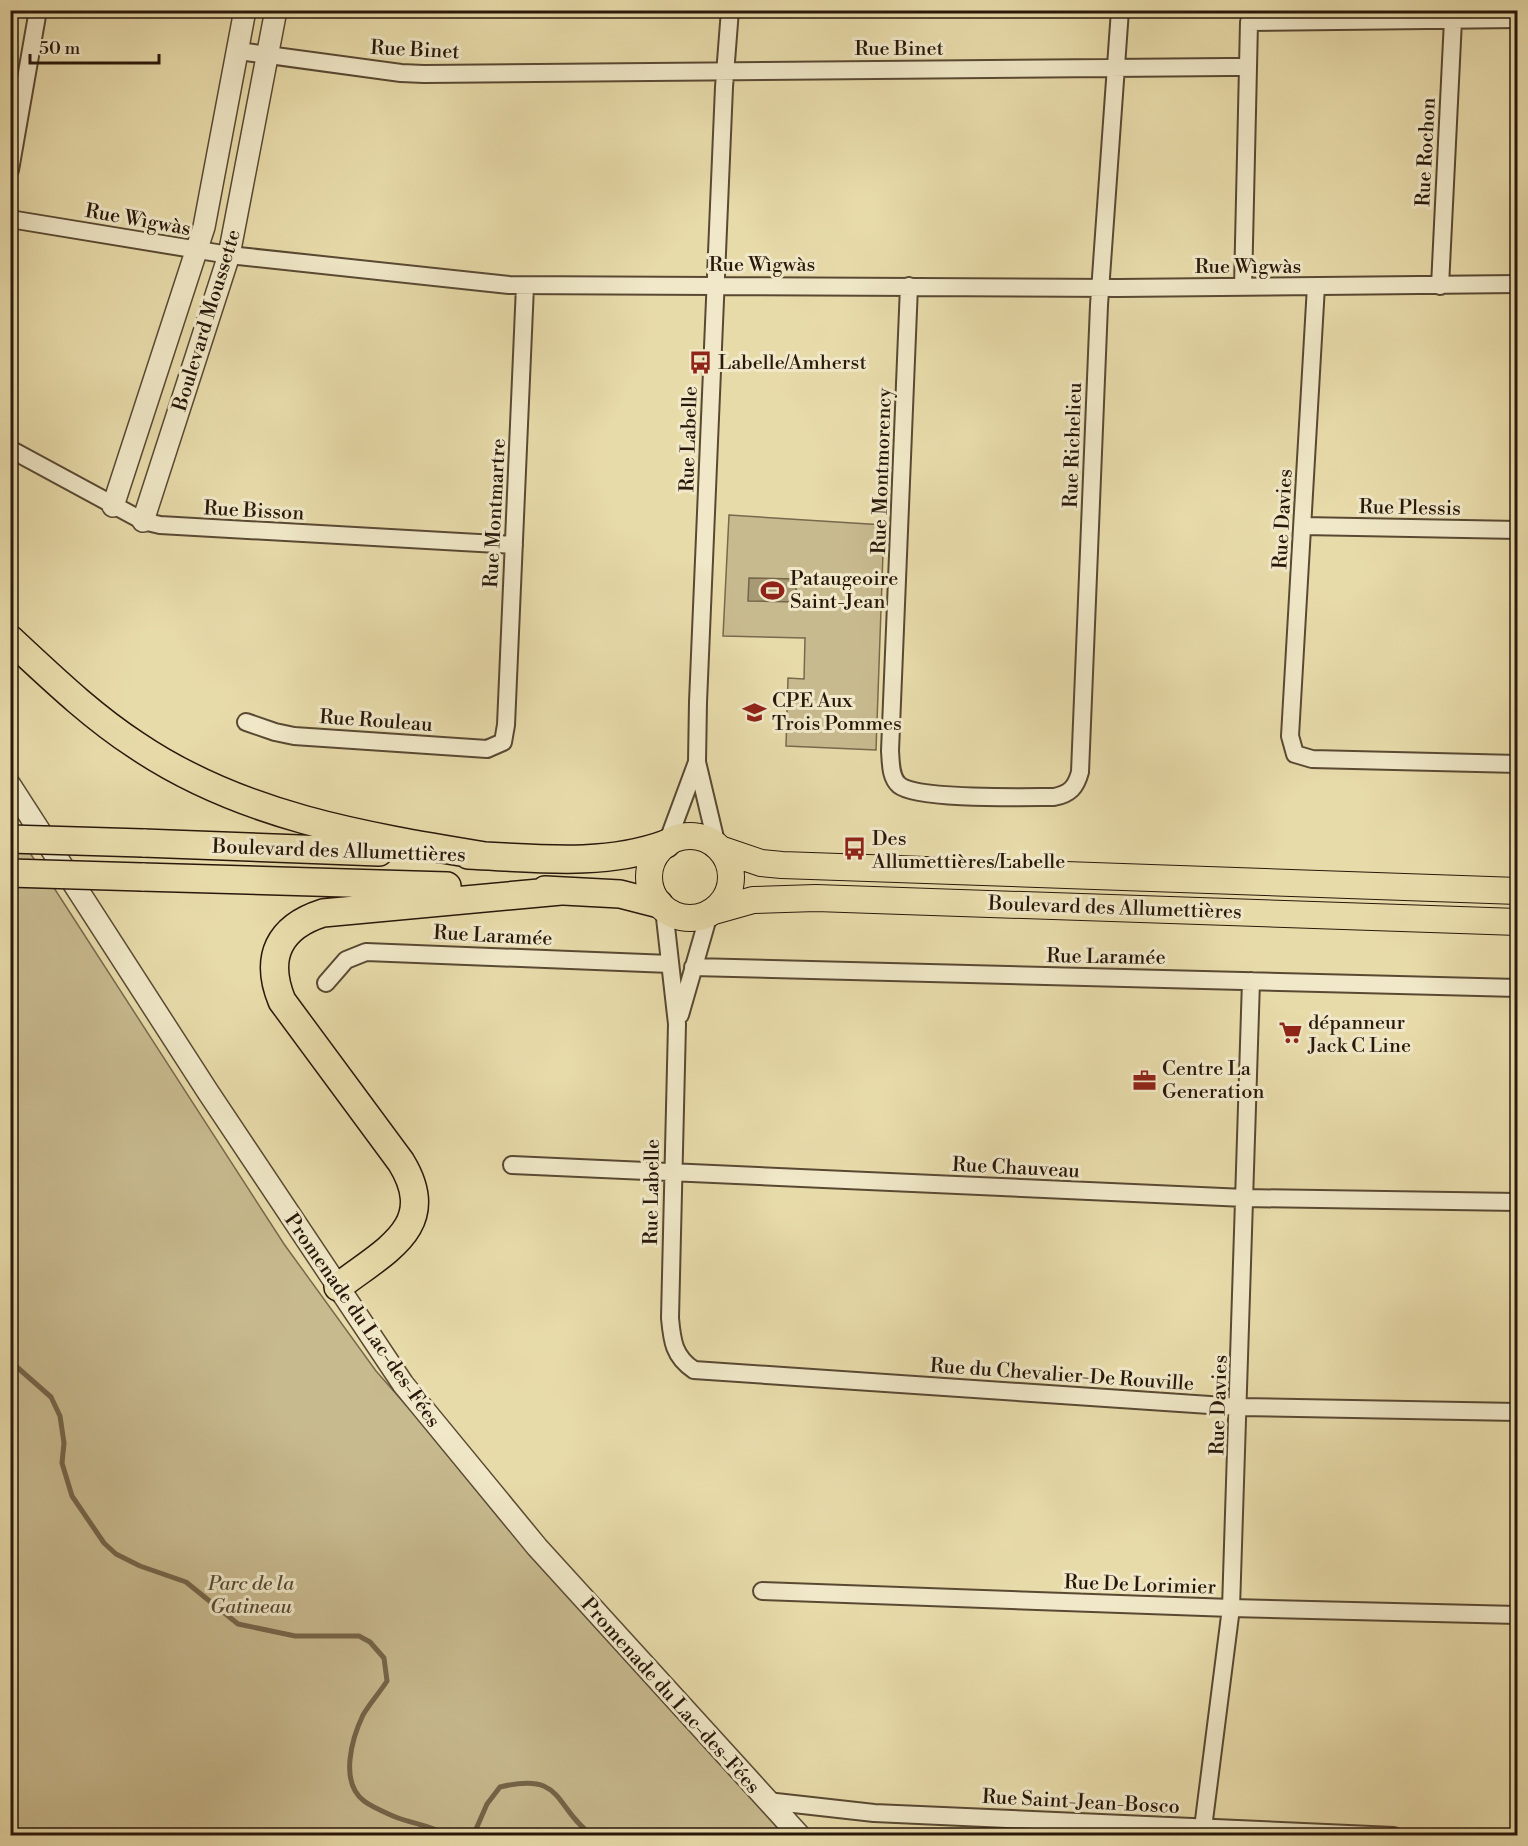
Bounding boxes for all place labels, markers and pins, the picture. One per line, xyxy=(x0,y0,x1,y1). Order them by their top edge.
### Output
bus stop icon: Labelle/Amherst xyxy=(687,349,713,375)
place label: Labelle/Amherst xyxy=(718,351,867,376)
place label: Pataugeoire Saint-Jean xyxy=(790,567,898,615)
sports icon: Pataugeoire Saint-Jean xyxy=(759,577,785,603)
place label: CPE Aux Trois Pommes xyxy=(772,689,902,737)
school or university icon: CPE Aux Trois Pommes xyxy=(741,699,767,725)
place label: Des Allumettières/Labelle xyxy=(871,827,1065,875)
bus stop icon: Des Allumettières/Labelle xyxy=(841,836,867,862)
place label: dépanneur Jack C Line xyxy=(1307,1011,1411,1059)
supermarket icon: dépanneur Jack C Line xyxy=(1277,1020,1303,1046)
place label: Centre La Generation xyxy=(1162,1057,1264,1105)
office icon: Centre La Generation xyxy=(1131,1067,1157,1093)

